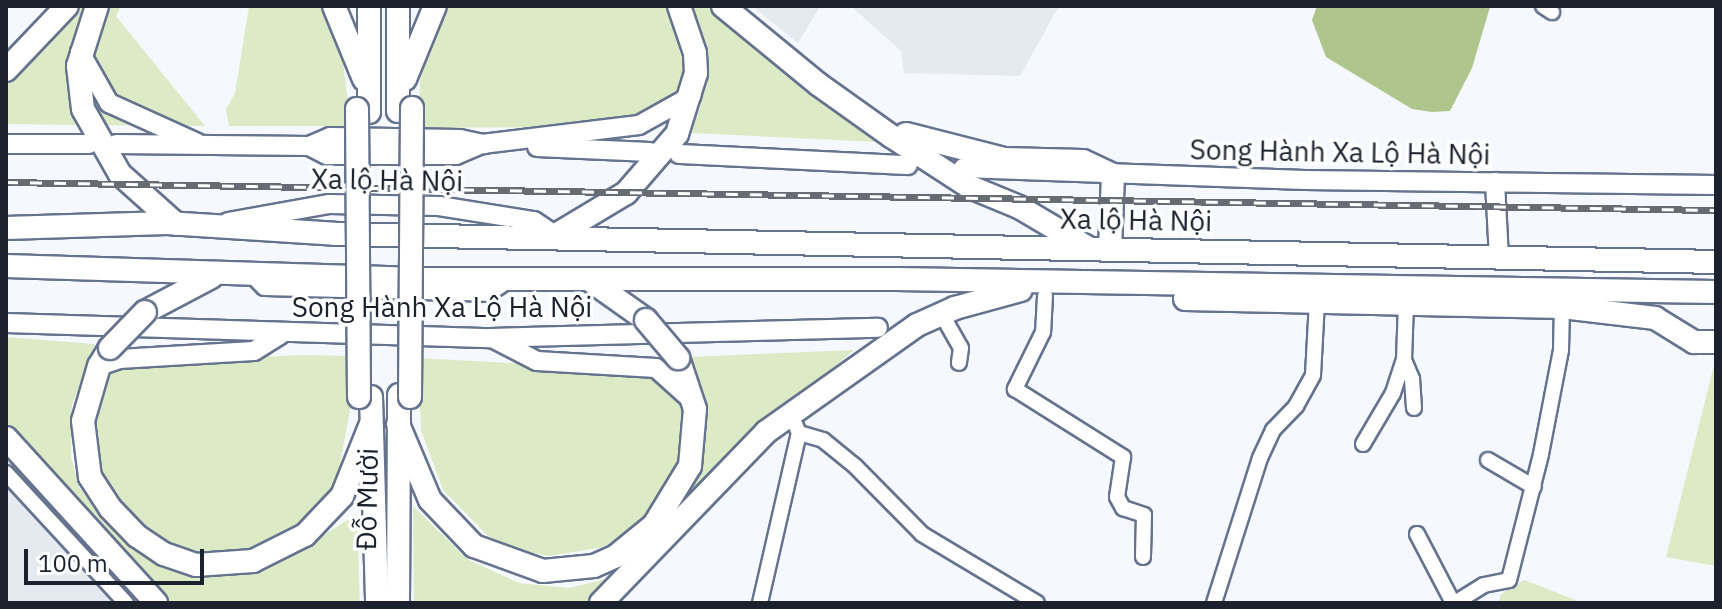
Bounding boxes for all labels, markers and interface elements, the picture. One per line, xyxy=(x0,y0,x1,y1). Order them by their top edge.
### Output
street label: Song Hành Xa Lộ Hà Nội xyxy=(1189,133,1491,171)
street label: Xa lộ Hà Nội xyxy=(311,162,463,198)
street label: Xa lộ Hà Nội xyxy=(1060,202,1212,238)
street label: Song Hành Xa Lộ Hà Nội xyxy=(292,290,592,324)
street label: Đỗ Mười xyxy=(349,447,385,551)
scale bar xyxy=(28,533,208,583)
text: 100 m xyxy=(38,547,108,579)

